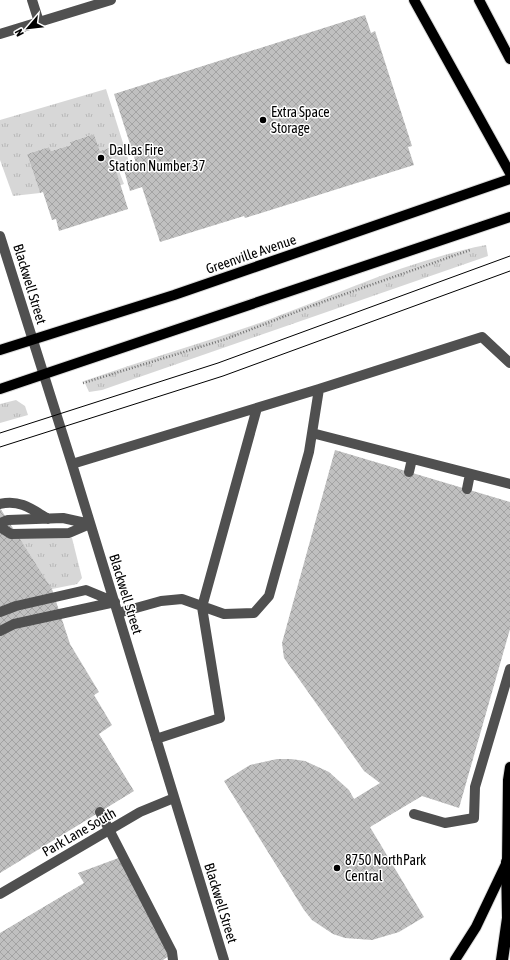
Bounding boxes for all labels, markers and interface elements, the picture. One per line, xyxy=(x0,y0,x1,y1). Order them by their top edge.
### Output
north arrow xyxy=(8,8,48,48)
text: N xyxy=(12,27,26,38)
place label: Extra Space Storage xyxy=(271,104,330,136)
marker: Extra Space Storage xyxy=(258,115,268,125)
place label: Dallas Fire Station Number 37 xyxy=(109,142,205,174)
marker: Dallas Fire Station Number 37 xyxy=(96,153,106,163)
street label: Greenville Avenue xyxy=(204,231,298,277)
street label: Blackwell Street xyxy=(10,242,50,326)
street label: Blackwell Street xyxy=(106,552,146,636)
street label: Park Lane South xyxy=(39,804,119,860)
place label: 8750 NorthPark Central xyxy=(345,852,426,884)
street label: Blackwell Street xyxy=(201,861,241,945)
marker: 8750 NorthPark Central xyxy=(332,863,342,873)

